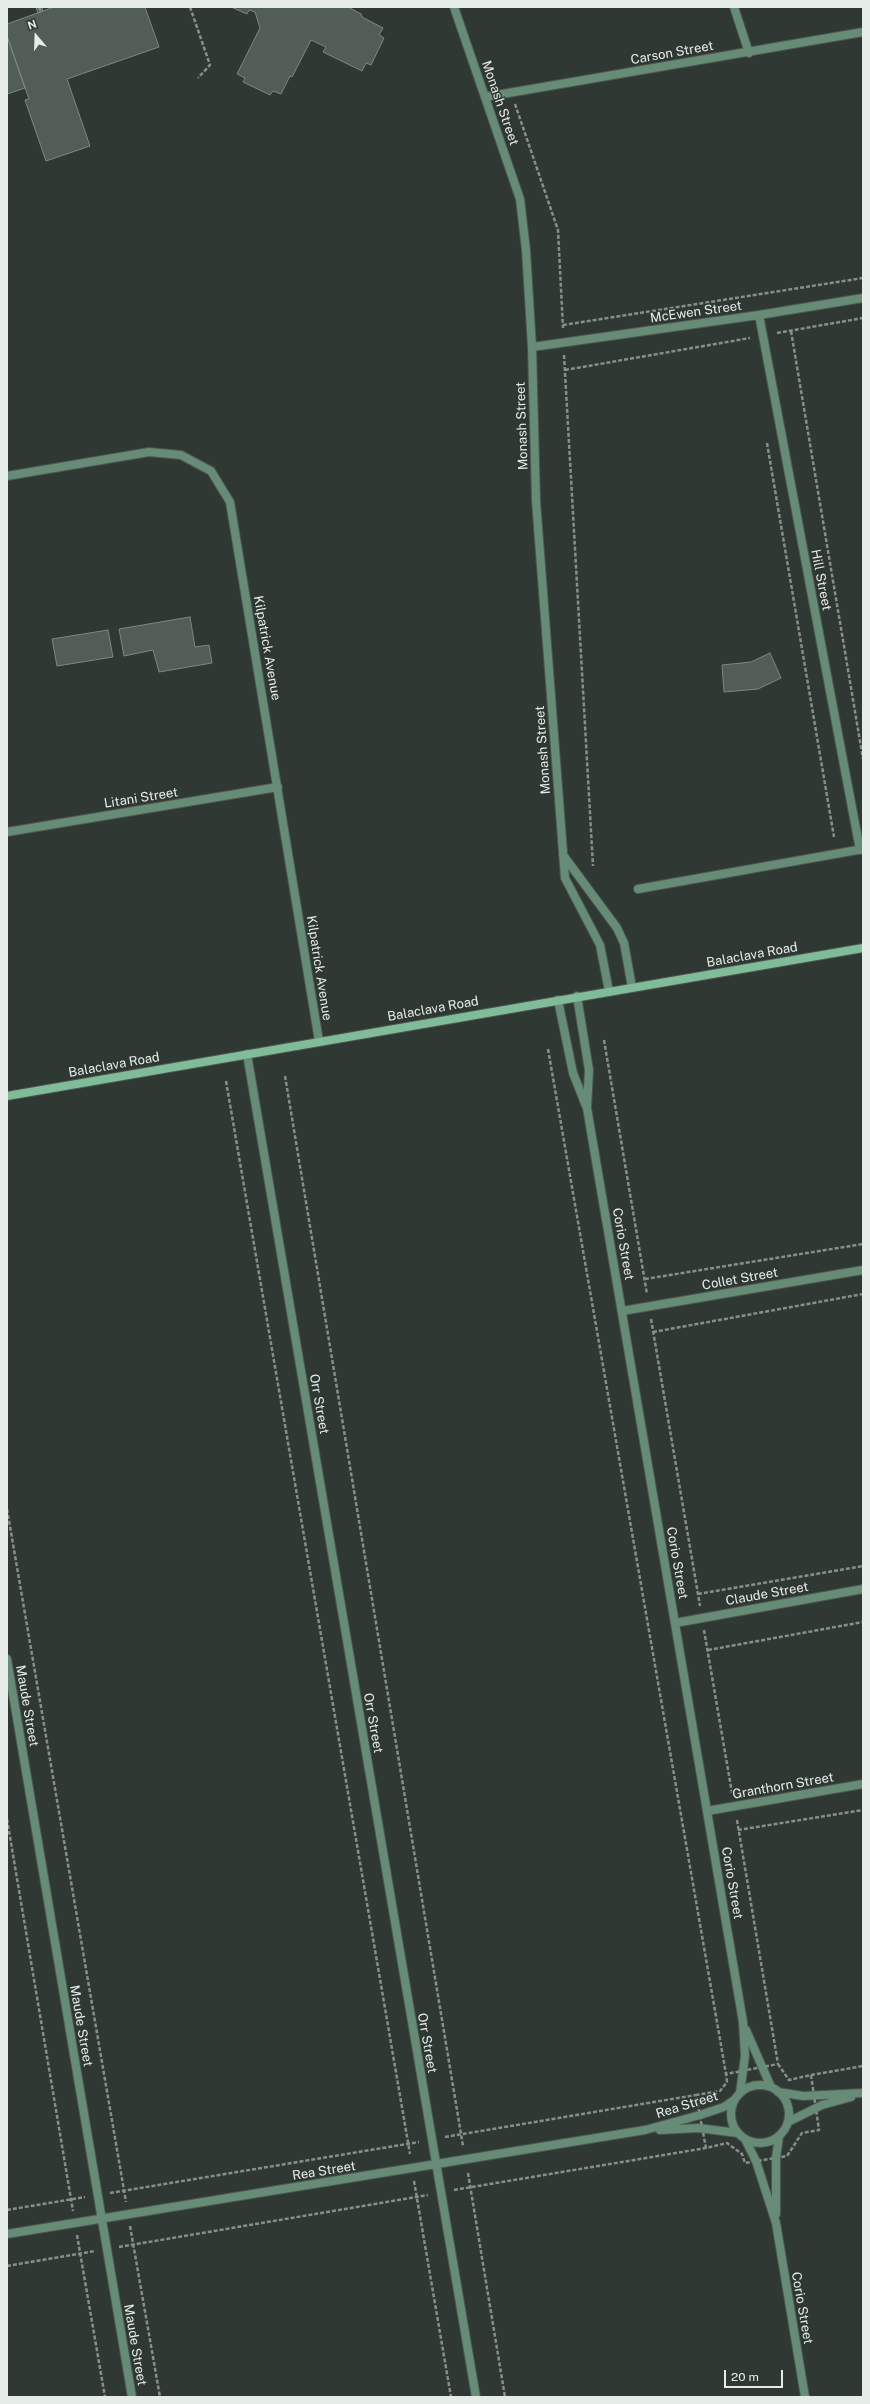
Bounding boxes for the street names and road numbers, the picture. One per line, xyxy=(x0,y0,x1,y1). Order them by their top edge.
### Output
street label: Carson Street xyxy=(629,38,715,68)
street label: Monash Street xyxy=(478,59,522,147)
street label: McEwen Street xyxy=(649,298,743,326)
street label: Monash Street xyxy=(513,381,531,471)
street label: Hill Street xyxy=(807,548,835,612)
street label: Kilpatrick Avenue xyxy=(250,594,284,702)
street label: Monash Street xyxy=(532,705,554,795)
street label: Litani Street xyxy=(103,784,179,812)
street label: Kilpatrick Avenue xyxy=(303,914,335,1022)
street label: Balaclava Road xyxy=(705,939,799,971)
street label: Balaclava Road xyxy=(386,993,480,1025)
street label: Balaclava Road xyxy=(67,1049,161,1081)
street label: Corio Street xyxy=(609,1207,637,1281)
street label: Collet Street xyxy=(701,1265,779,1293)
street label: Orr Street xyxy=(306,1373,332,1435)
street label: Corio Street xyxy=(663,1526,691,1600)
street label: Claude Street xyxy=(724,1579,810,1609)
street label: Maude Street xyxy=(12,1664,42,1748)
street label: Orr Street xyxy=(360,1692,386,1754)
street label: Granthorn Street xyxy=(731,1769,835,1803)
street label: Corio Street xyxy=(718,1846,746,1920)
street label: Maude Street xyxy=(66,1984,96,2068)
street label: Orr Street xyxy=(414,2012,440,2074)
street label: Rea Street xyxy=(654,2088,720,2122)
street label: Rea Street xyxy=(291,2158,357,2184)
street label: Corio Street xyxy=(788,2271,816,2345)
street label: Maude Street xyxy=(120,2303,150,2387)

